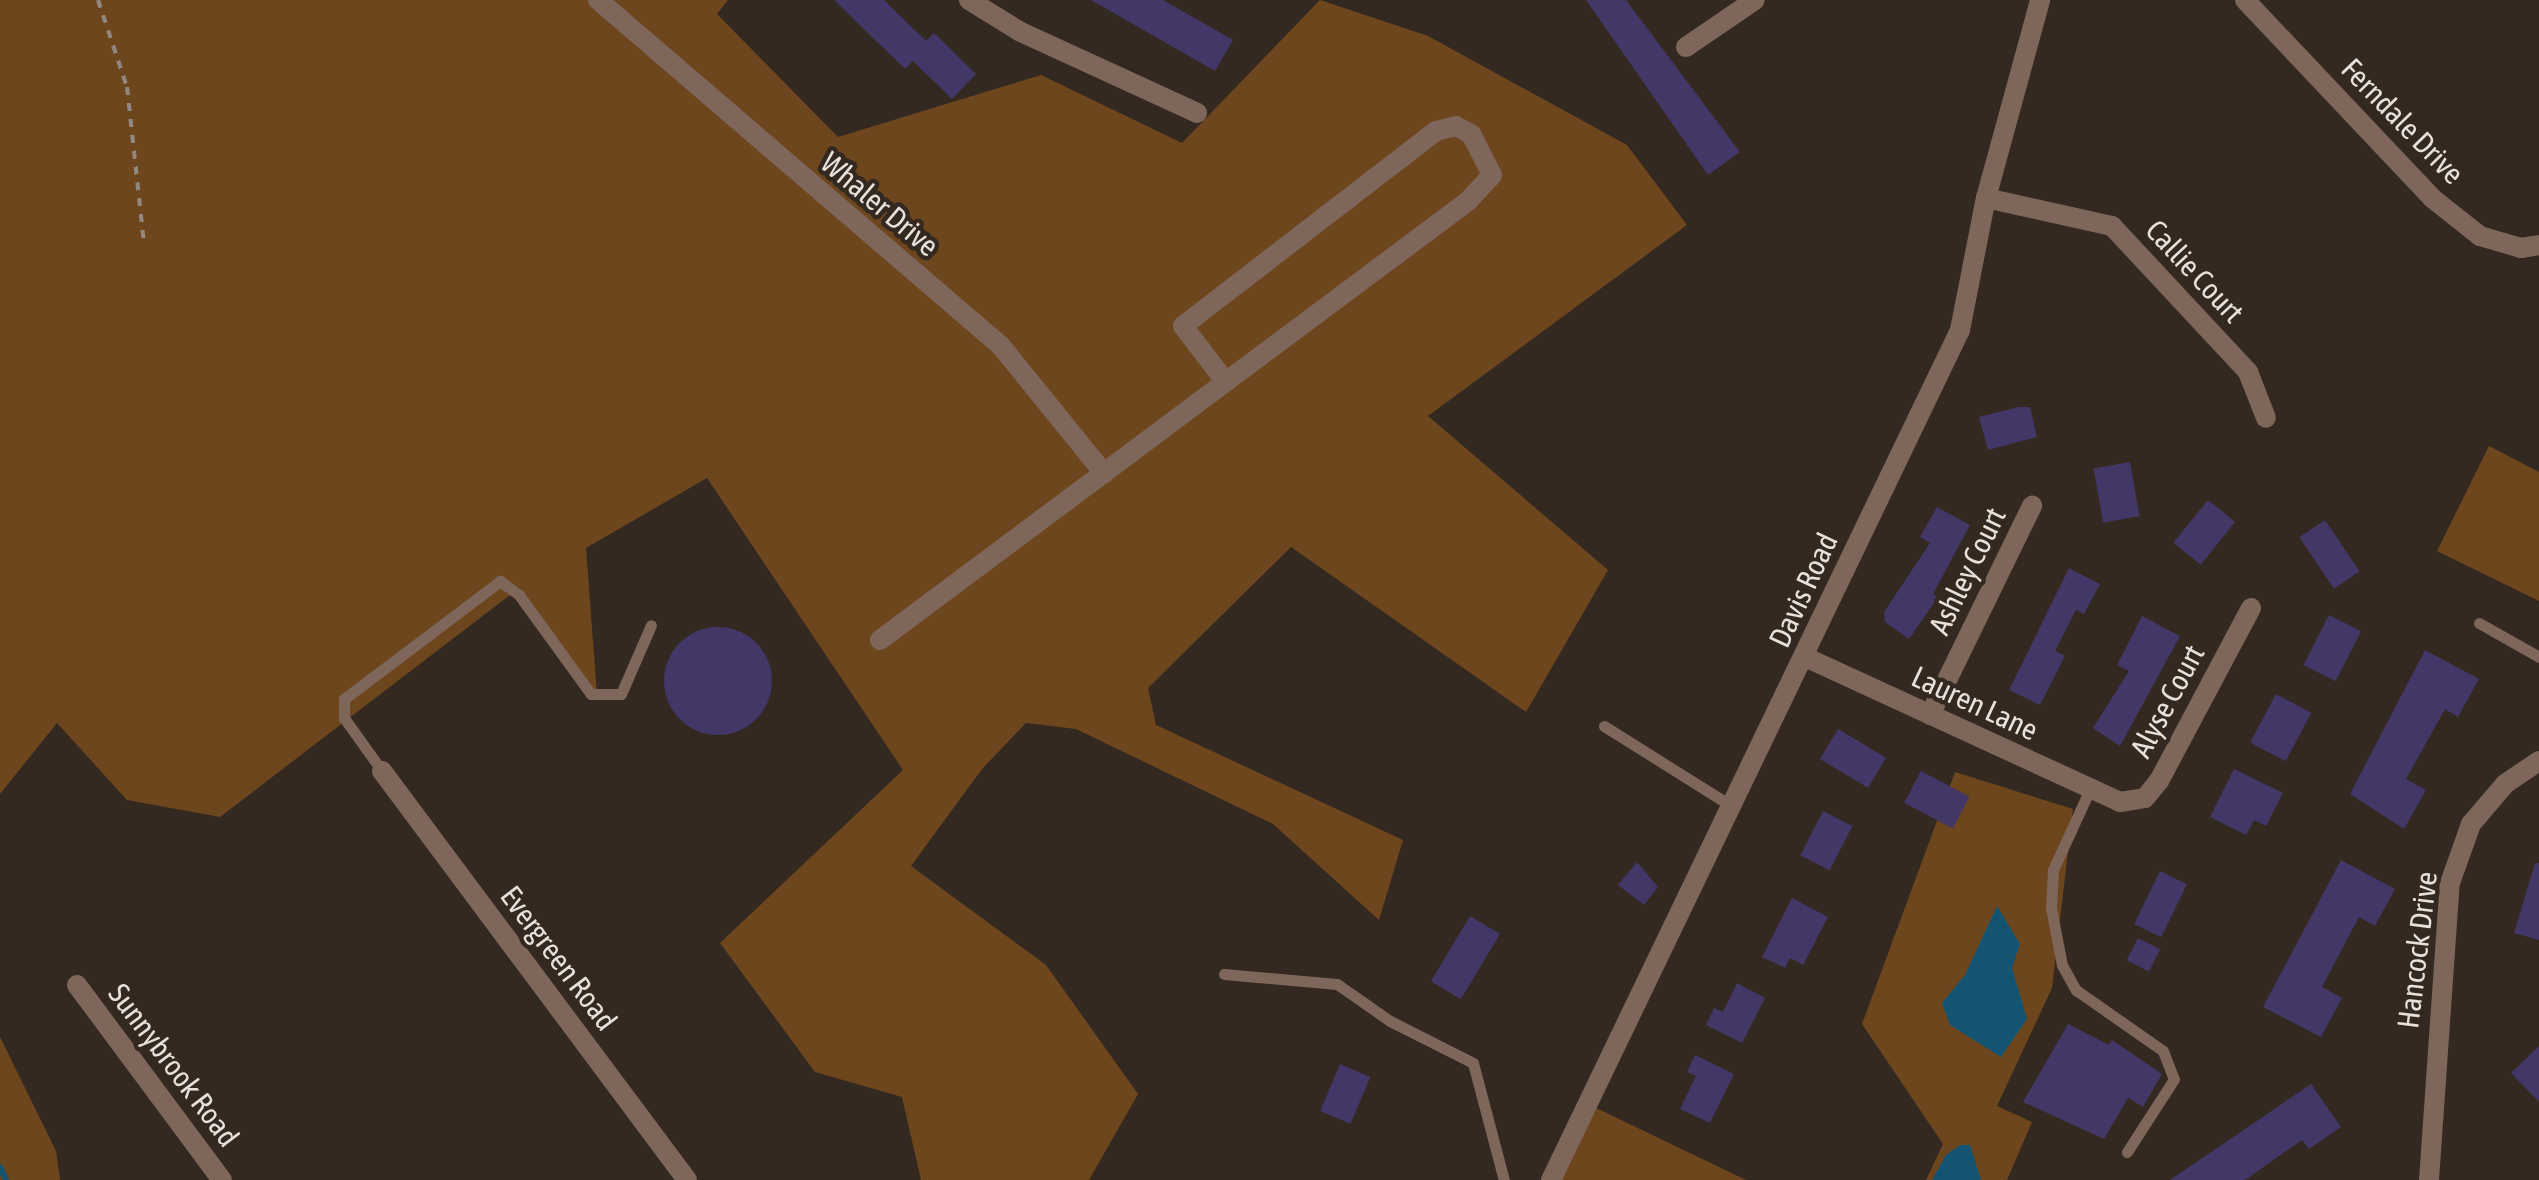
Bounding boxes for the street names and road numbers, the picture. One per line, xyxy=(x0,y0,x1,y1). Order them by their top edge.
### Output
street label: Ferndale Drive xyxy=(2334,51,2472,191)
street label: Whaler Drive xyxy=(814,144,946,264)
street label: Callie Court xyxy=(2138,212,2252,330)
street label: Ashley Court xyxy=(1921,502,2013,640)
street label: Davis Road xyxy=(1761,527,1845,653)
street label: Alyse Court xyxy=(2122,639,2212,763)
street label: Lauren Lane xyxy=(1906,658,2044,748)
street label: Hancock Drive xyxy=(2390,870,2444,1030)
street label: Evergreen Road xyxy=(493,879,625,1037)
street label: Sunnybrook Road xyxy=(101,977,247,1153)

